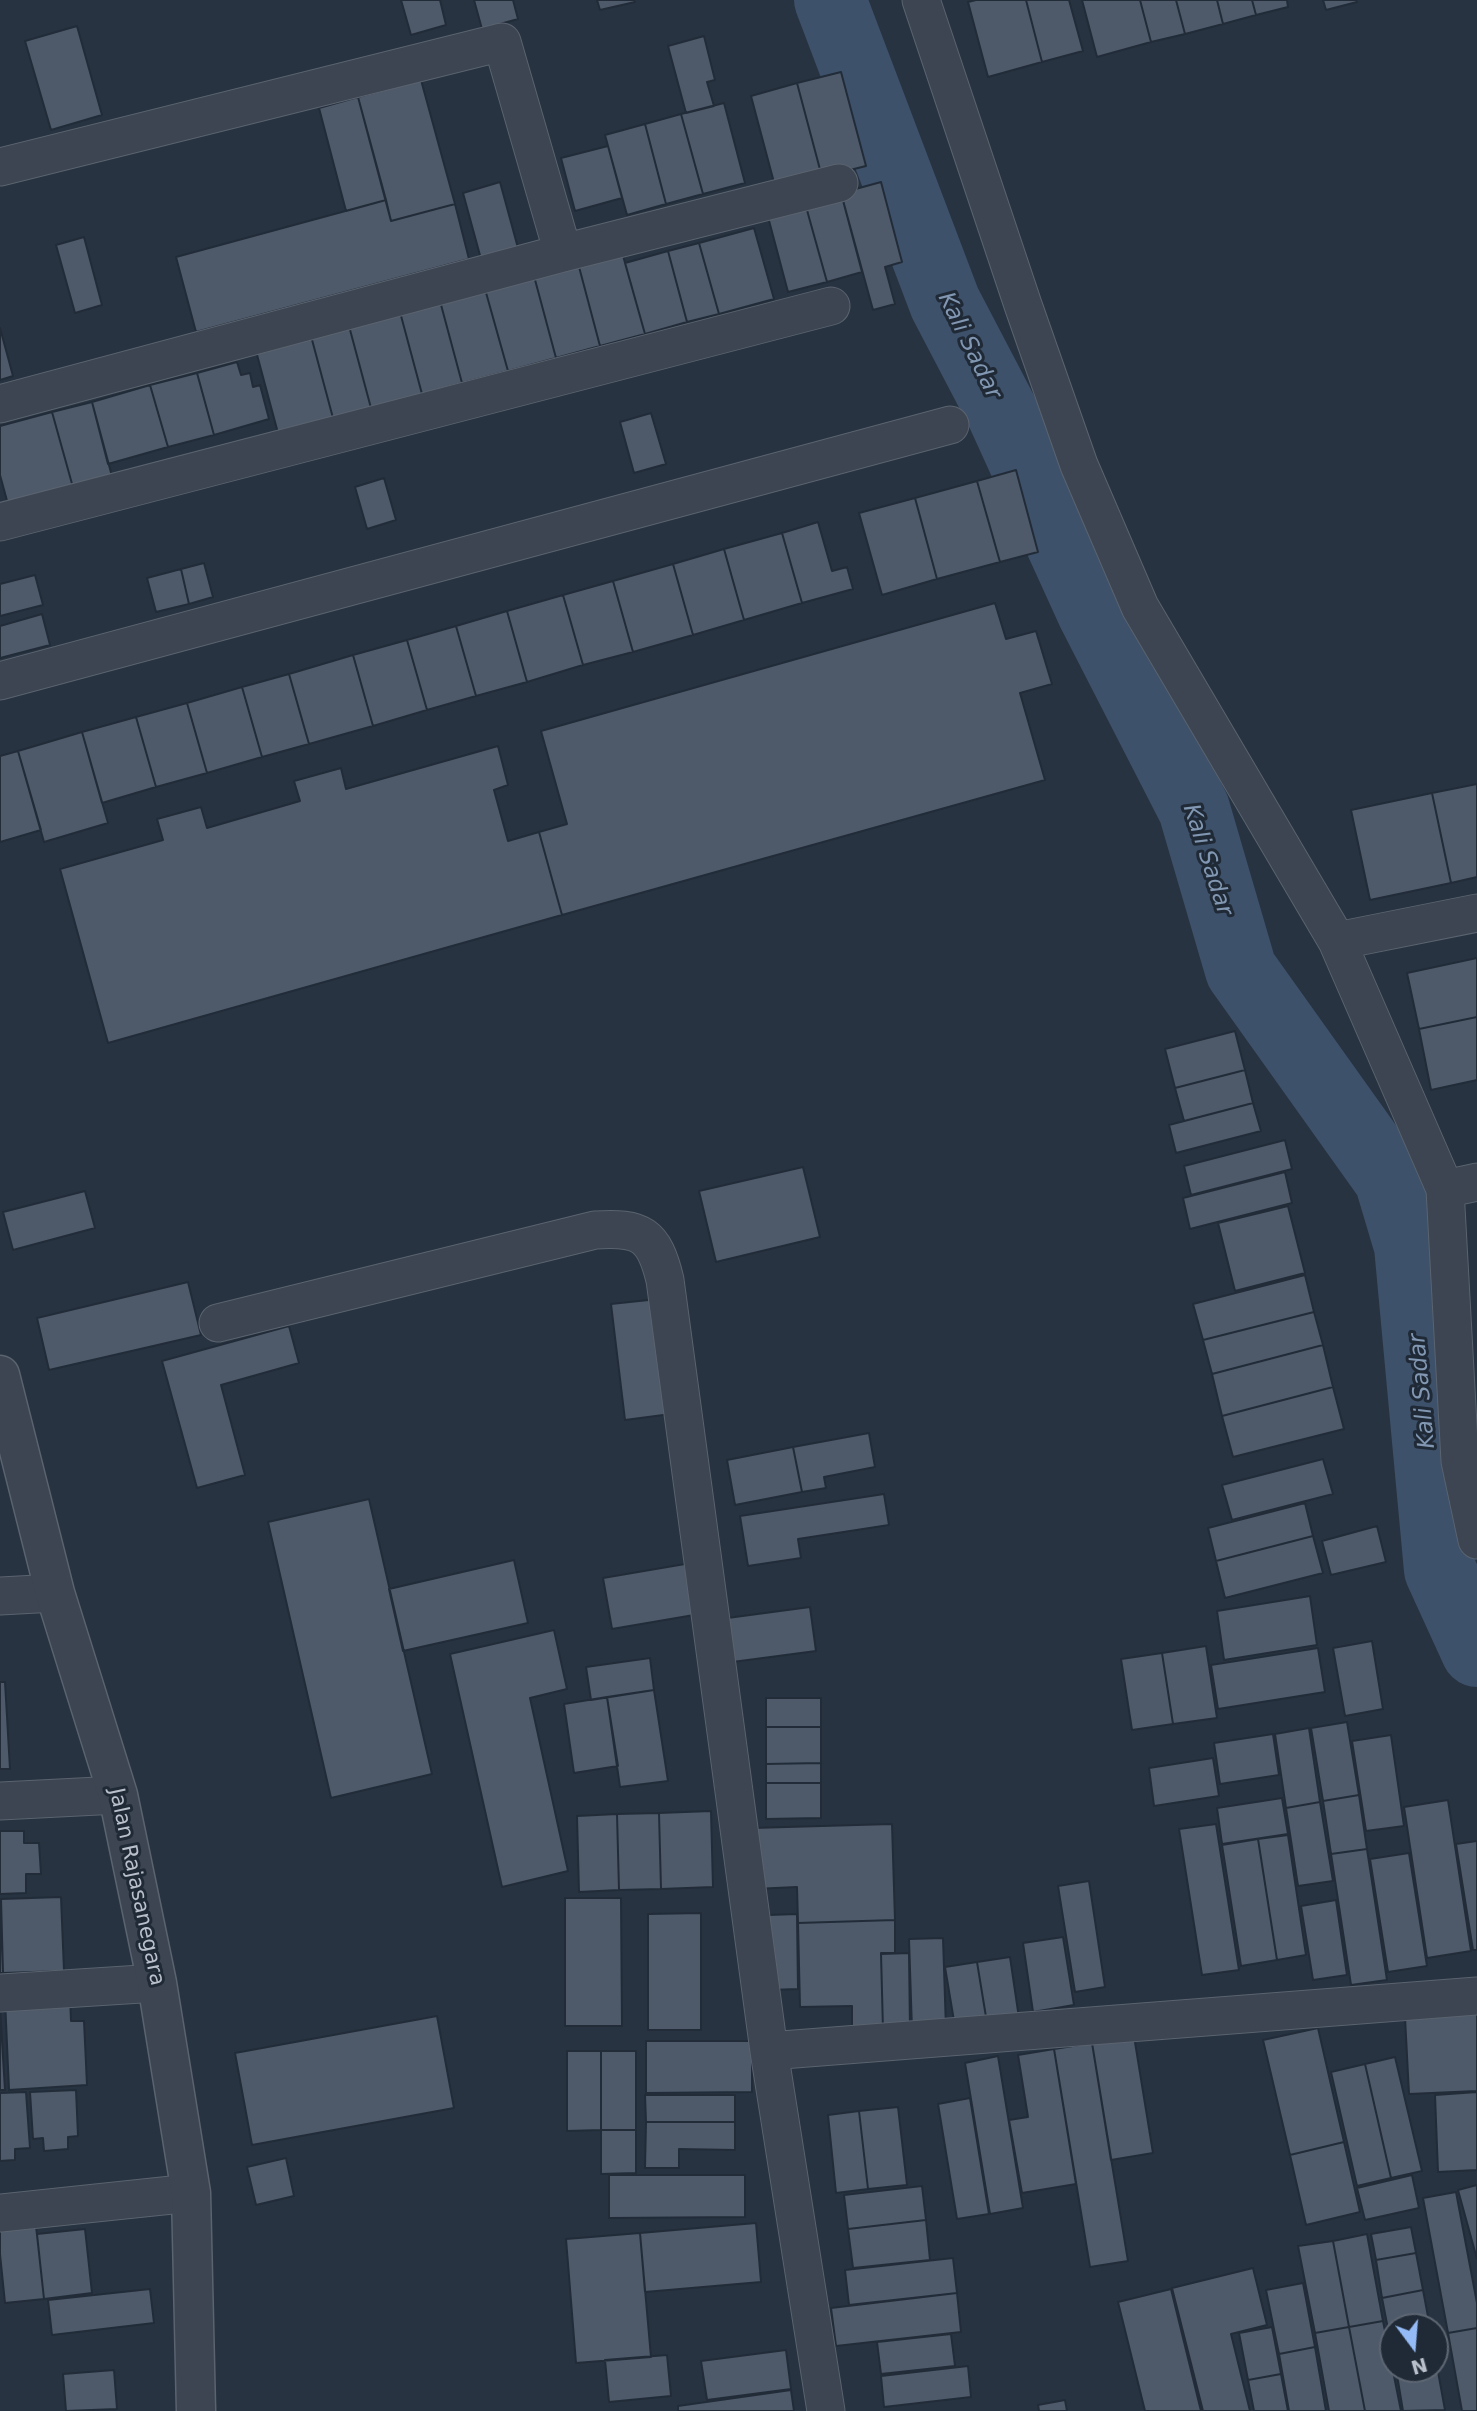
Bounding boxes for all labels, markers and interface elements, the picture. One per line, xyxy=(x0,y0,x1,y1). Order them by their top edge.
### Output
water label: Kali Sadar xyxy=(931,288,1007,404)
water label: Kali Sadar xyxy=(1176,801,1238,919)
water label: Kali Sadar xyxy=(1404,1332,1442,1450)
street label: Jalan Rajasanegara xyxy=(103,1786,169,1988)
north arrow xyxy=(1379,2313,1449,2383)
text: N xyxy=(1409,2353,1430,2379)

